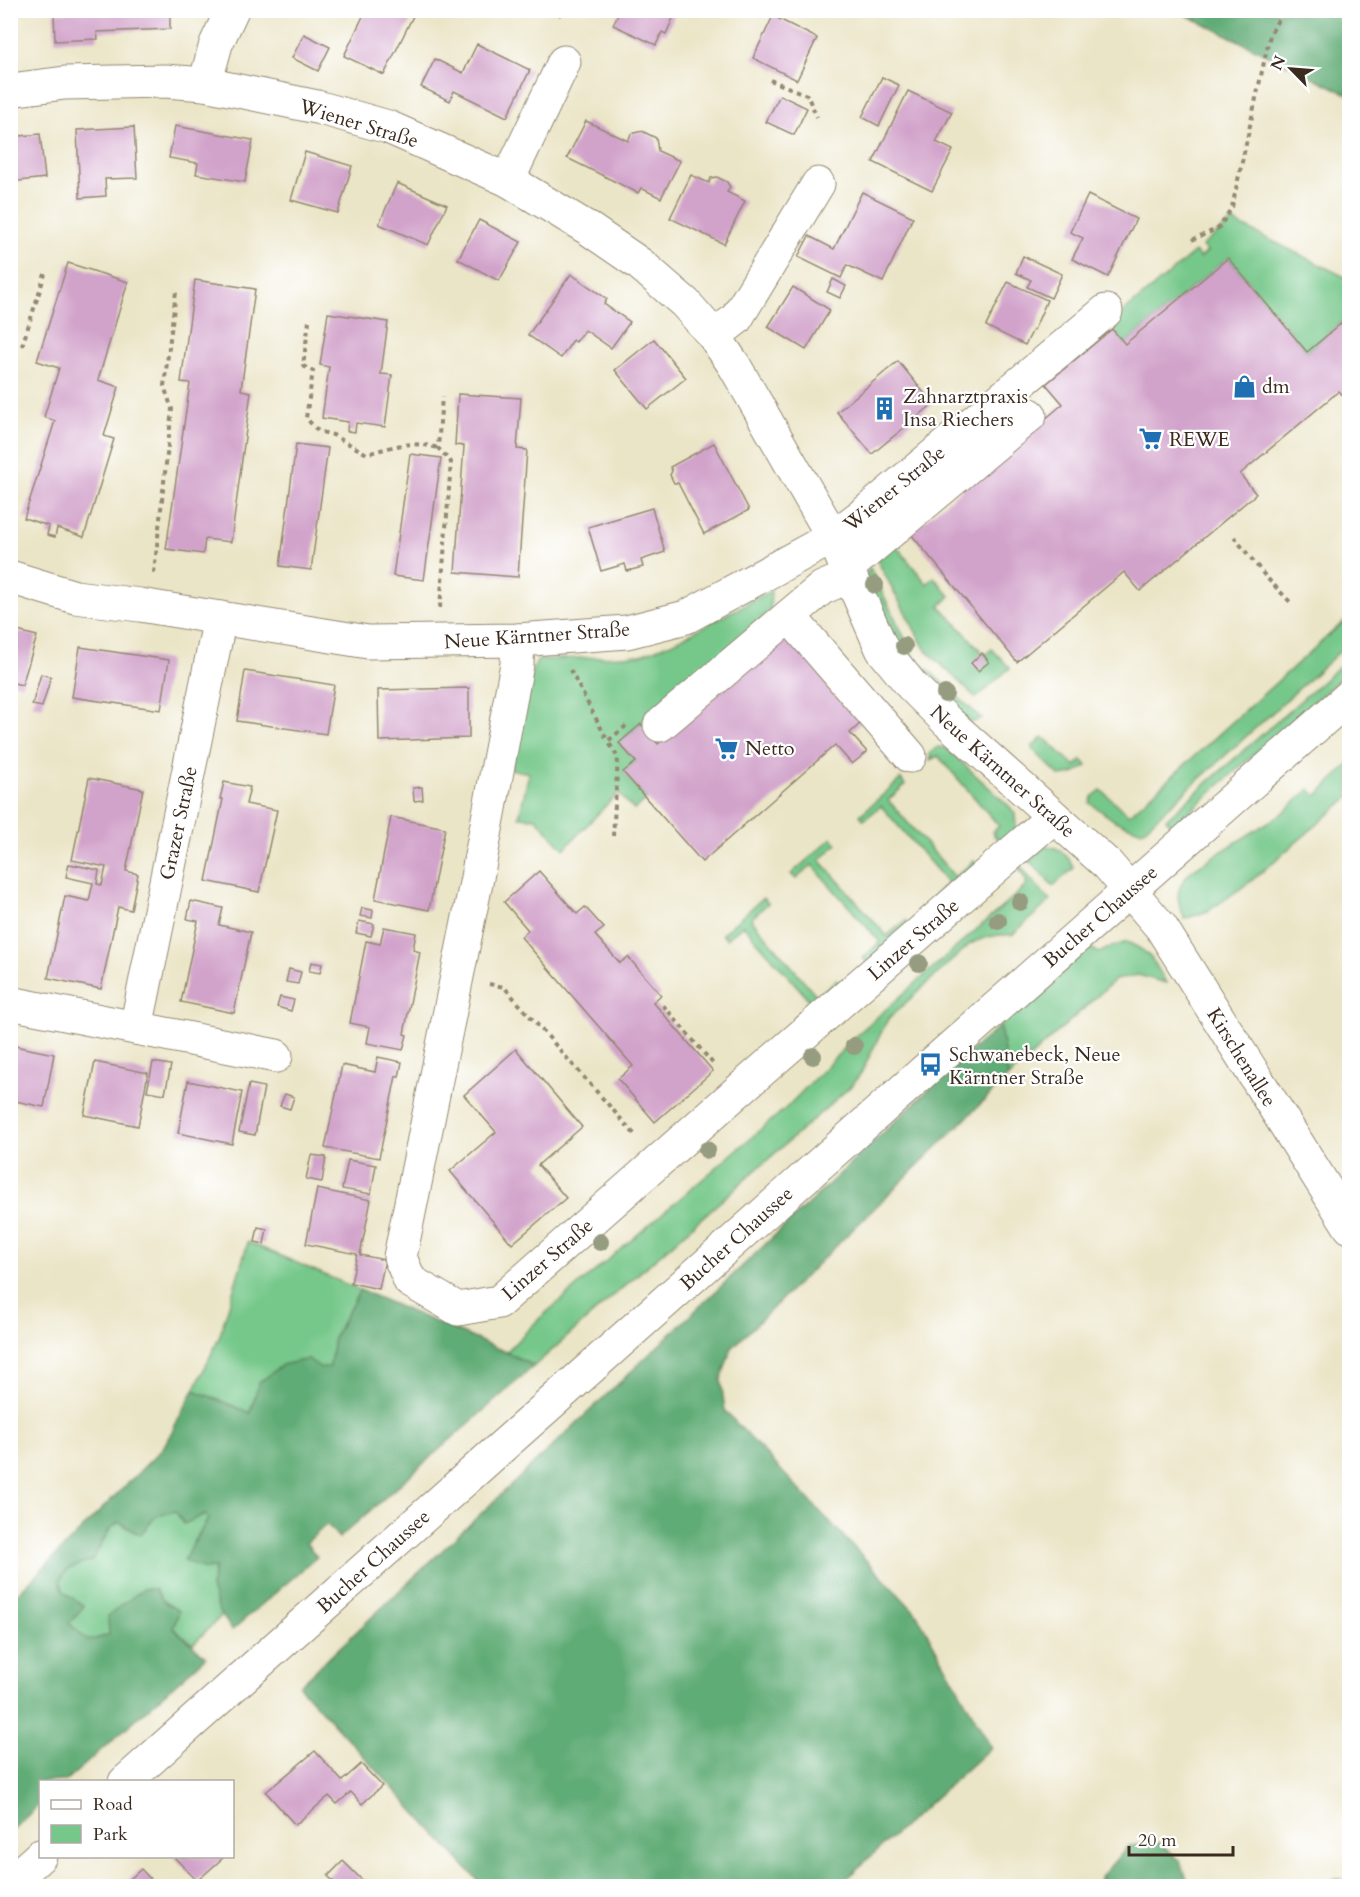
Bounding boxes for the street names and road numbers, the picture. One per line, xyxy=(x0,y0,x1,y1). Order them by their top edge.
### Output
street label: Wiener Straße xyxy=(295,92,422,154)
street label: Wiener Straße xyxy=(837,439,951,538)
street label: Neue Kärntner Straße xyxy=(443,616,631,655)
street label: Neue Kärntner Straße xyxy=(924,699,1081,844)
street label: Grazer Straße xyxy=(153,764,204,883)
street label: Bucher Chaussee xyxy=(1037,859,1163,974)
street label: Linzer Straße xyxy=(862,892,965,987)
street label: Kirschenallee xyxy=(1200,1003,1283,1112)
street label: Bucher Chaussee xyxy=(674,1180,799,1297)
street label: Linzer Straße xyxy=(496,1212,599,1307)
street label: Bucher Chaussee xyxy=(311,1503,436,1620)

